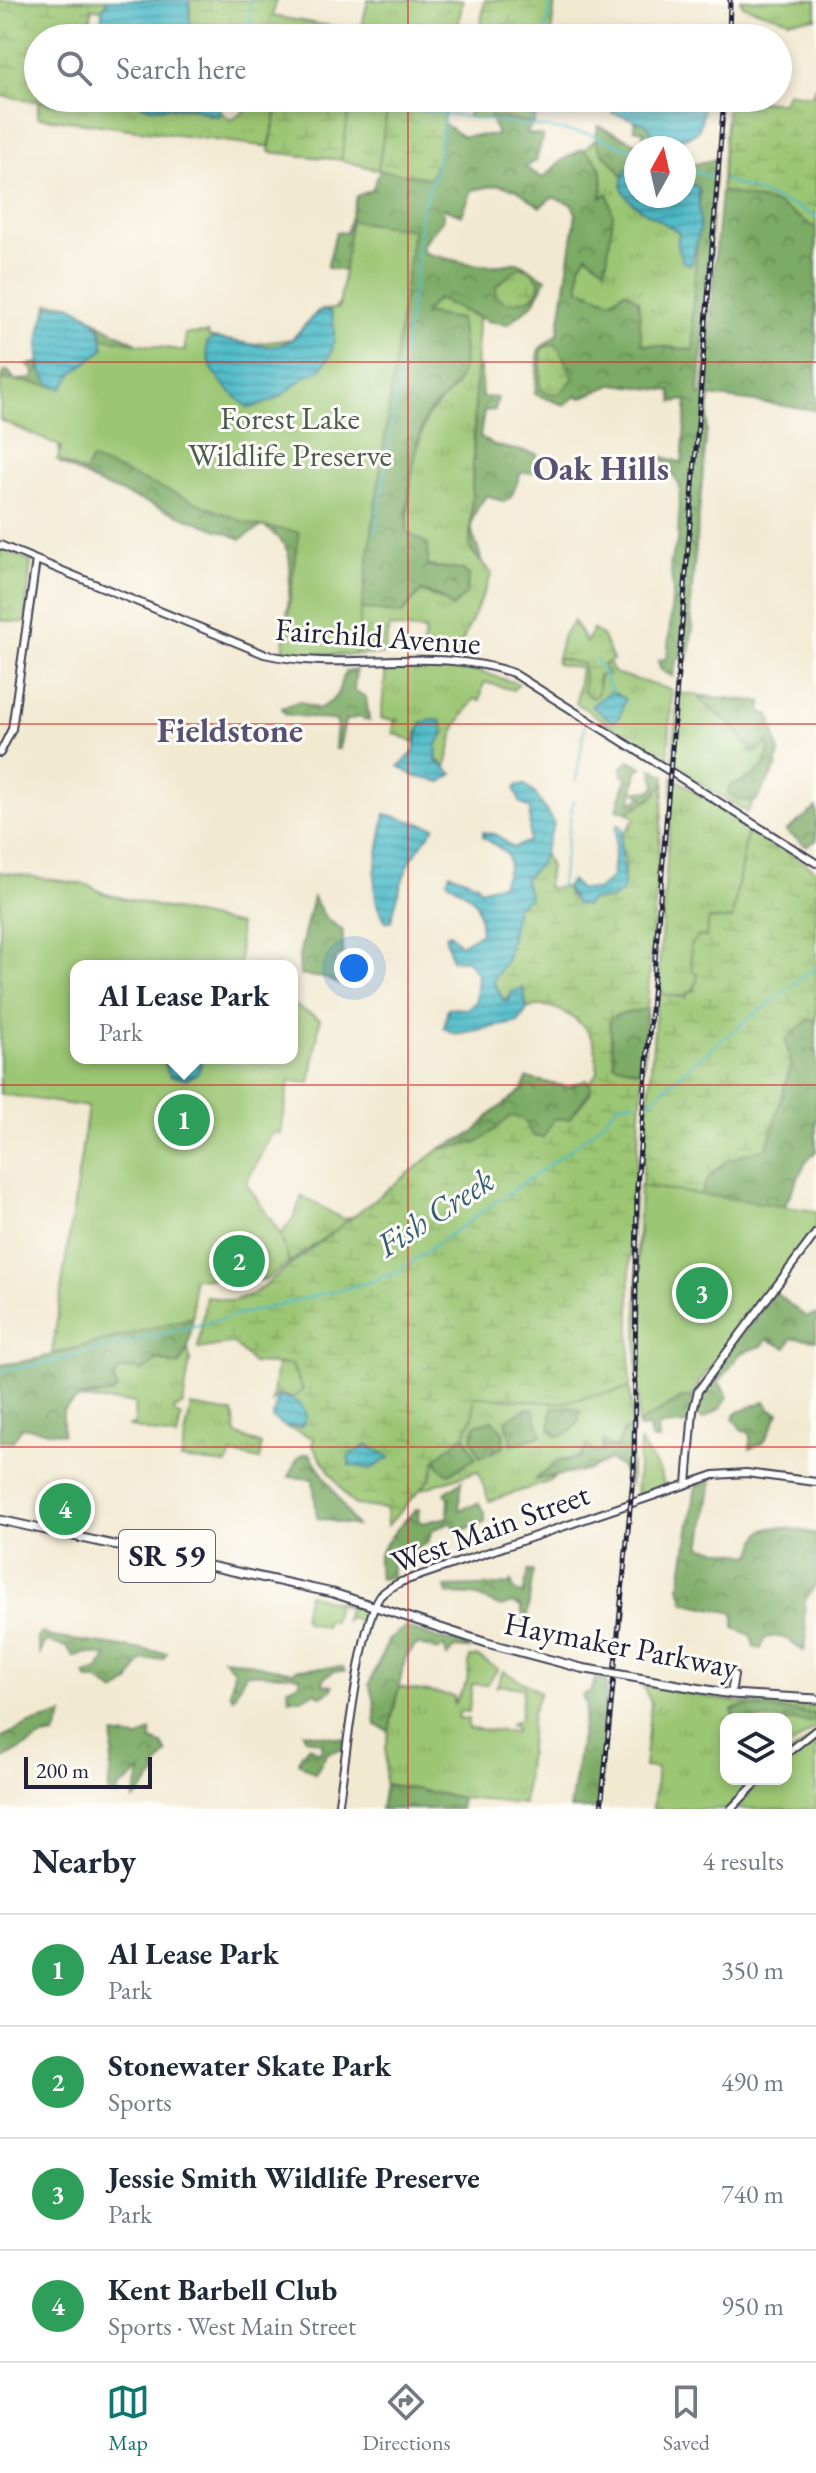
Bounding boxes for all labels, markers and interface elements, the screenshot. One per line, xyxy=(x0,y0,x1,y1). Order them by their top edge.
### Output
search box xyxy=(24,24,792,112)
icon: search xyxy=(52,46,96,90)
text: Search here xyxy=(116,49,246,88)
north arrow xyxy=(624,136,696,208)
park label: Forest Lake Wildlife Preserve xyxy=(188,397,392,476)
district label: Oak Hills xyxy=(533,446,669,490)
street label: Fairchild Avenue xyxy=(274,608,482,664)
district label: Fieldstone xyxy=(157,708,303,752)
your location xyxy=(334,948,374,988)
popup xyxy=(70,960,298,1064)
text: Al Lease Park xyxy=(99,976,269,1015)
text: Park xyxy=(99,1015,143,1049)
pin: 1 xyxy=(158,1090,210,1150)
water label: Fish Creek xyxy=(367,1158,502,1267)
pin: 2 xyxy=(213,1231,265,1291)
pin: 3 xyxy=(676,1263,728,1323)
street label: West Main Street xyxy=(385,1473,595,1583)
pin: 4 xyxy=(39,1479,91,1539)
road number: SR 59 xyxy=(119,1530,215,1582)
street label: Haymaker Parkway xyxy=(501,1602,742,1688)
map controls xyxy=(720,1713,792,1785)
button: layers xyxy=(720,1713,792,1785)
scale bar xyxy=(24,1753,152,1789)
text: 200 m xyxy=(36,1756,89,1785)
text: Nearby xyxy=(32,1839,136,1883)
text: 4 results xyxy=(703,1844,784,1878)
text: Al Lease Park xyxy=(108,1934,279,1973)
text: 1 xyxy=(51,1953,65,1987)
text: 350 m xyxy=(721,1953,784,1987)
text: Park xyxy=(108,1973,152,2007)
text: Stonewater Skate Park xyxy=(108,2046,391,2085)
text: 2 xyxy=(51,2065,65,2099)
text: 490 m xyxy=(721,2065,784,2099)
text: Sports xyxy=(108,2085,172,2119)
text: Jessie Smith Wildlife Preserve xyxy=(108,2158,480,2197)
text: 3 xyxy=(51,2177,65,2211)
text: 740 m xyxy=(721,2177,784,2211)
text: Park xyxy=(108,2197,152,2231)
text: Kent Barbell Club xyxy=(108,2270,337,2309)
text: 4 xyxy=(51,2289,65,2323)
text: 950 m xyxy=(721,2289,784,2323)
text: Sports · West Main Street xyxy=(108,2309,356,2343)
tab: Map xyxy=(106,2380,150,2457)
tab: Directions xyxy=(362,2380,451,2457)
tab: Saved xyxy=(663,2380,710,2457)

